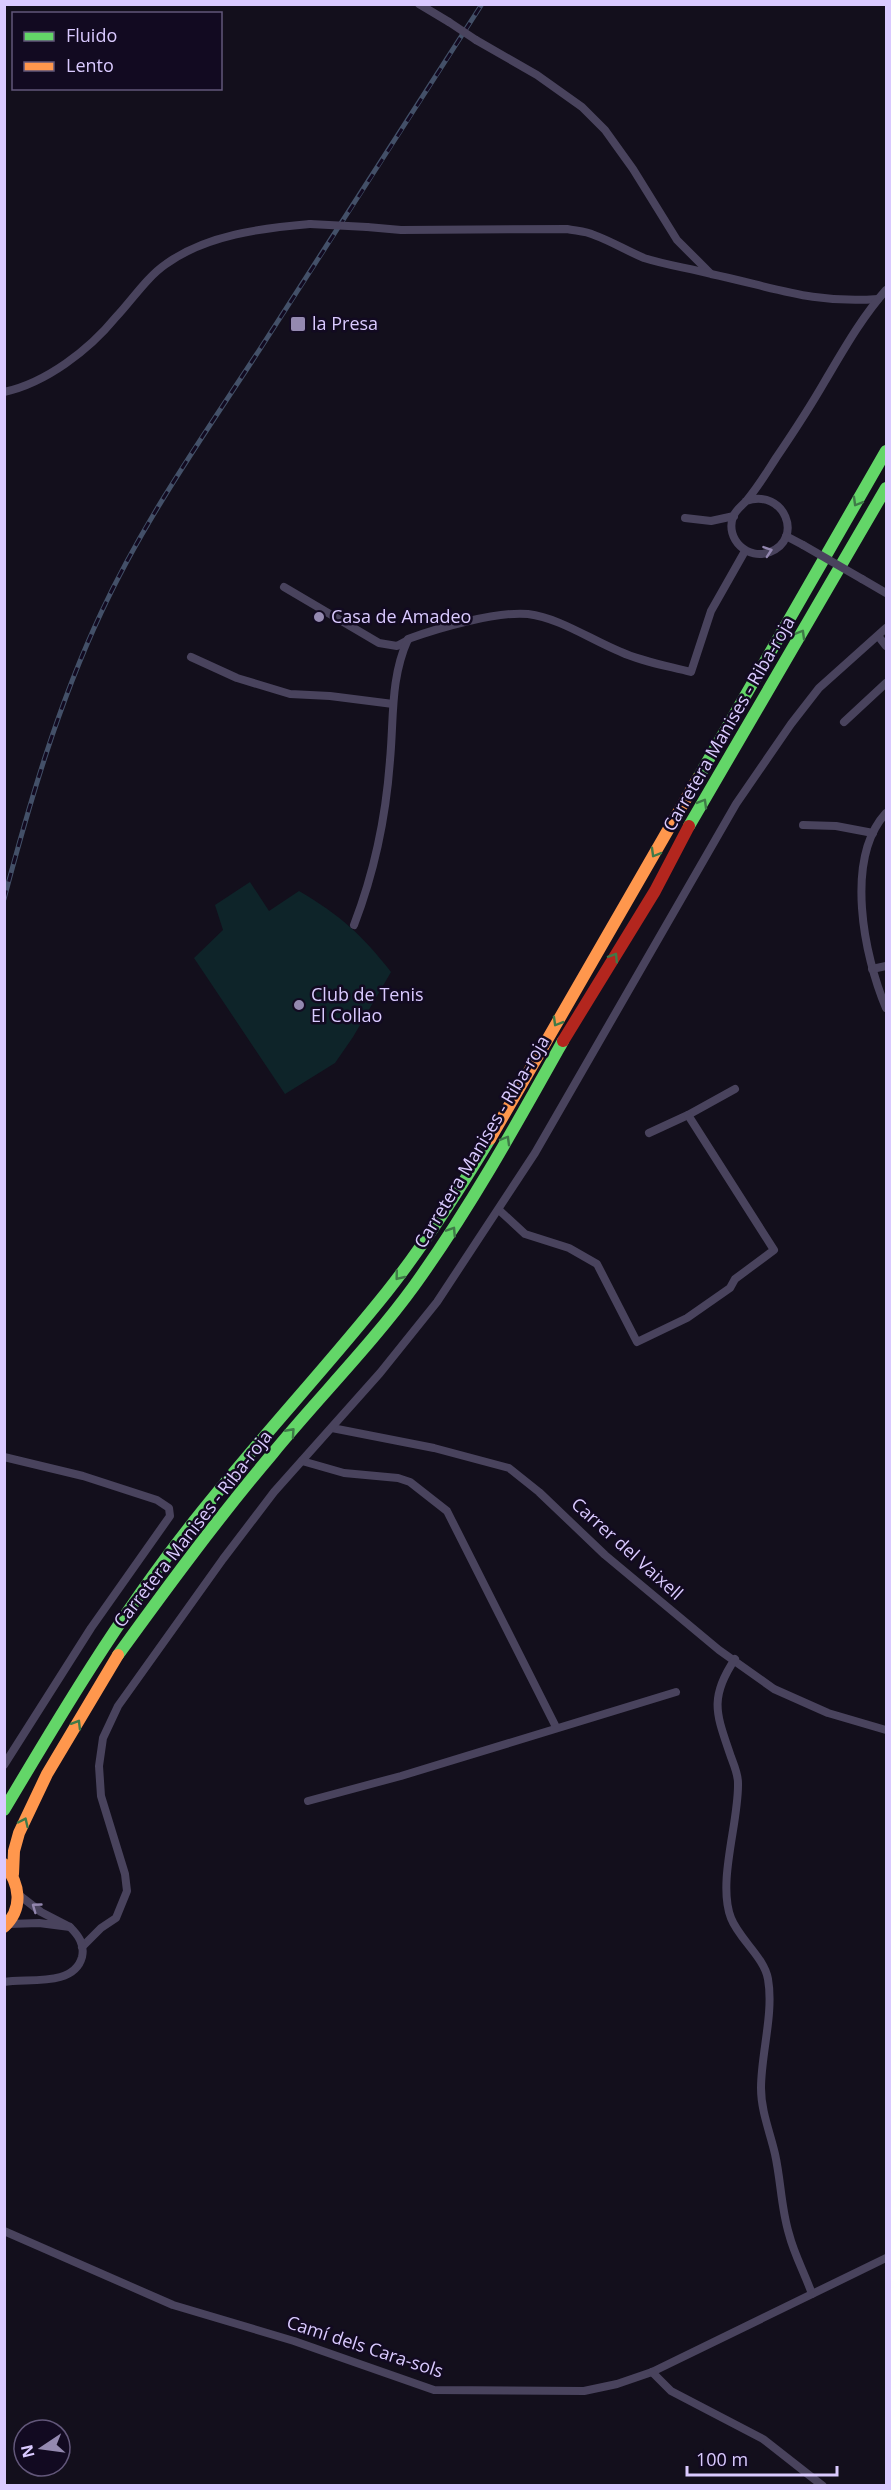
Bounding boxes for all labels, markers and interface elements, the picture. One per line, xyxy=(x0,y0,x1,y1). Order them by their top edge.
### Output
legend xyxy=(12,12,222,90)
text: Fluido xyxy=(66,23,117,47)
text: Lento xyxy=(66,53,114,77)
place label: la Presa xyxy=(312,311,378,335)
marker: la Presa xyxy=(289,315,307,333)
one-way arrow xyxy=(853,496,864,506)
one-way arrow xyxy=(763,545,773,558)
place label: Casa de Amadeo xyxy=(331,604,471,628)
marker: Casa de Amadeo xyxy=(312,610,326,624)
street label: Carretera Manises - Riba-roja xyxy=(657,612,800,835)
one-way arrow xyxy=(794,630,806,640)
one-way arrow xyxy=(696,799,707,809)
one-way arrow xyxy=(651,847,663,857)
one-way arrow xyxy=(607,953,619,963)
place label: Club de Tenis El Collao xyxy=(311,982,424,1027)
marker: Club de Tenis El Collao xyxy=(292,998,306,1012)
one-way arrow xyxy=(553,1016,564,1026)
street label: Carretera Manises - Riba-roja xyxy=(408,1031,554,1252)
one-way arrow xyxy=(499,1136,510,1146)
one-way arrow xyxy=(445,1226,456,1237)
one-way arrow xyxy=(396,1270,407,1281)
street label: Carretera Manises - Riba-roja xyxy=(108,1425,277,1632)
one-way arrow xyxy=(284,1428,295,1439)
street label: Carrer del Vaixell xyxy=(567,1492,689,1605)
one-way arrow xyxy=(69,1720,81,1730)
one-way arrow xyxy=(16,1818,28,1829)
one-way arrow xyxy=(31,1904,42,1915)
street label: Camí dels Cara-sols xyxy=(284,2309,447,2383)
north arrow xyxy=(12,2418,72,2478)
scale bar xyxy=(687,2439,837,2477)
text: N xyxy=(15,2443,40,2460)
text: 100 m xyxy=(696,2447,748,2471)

